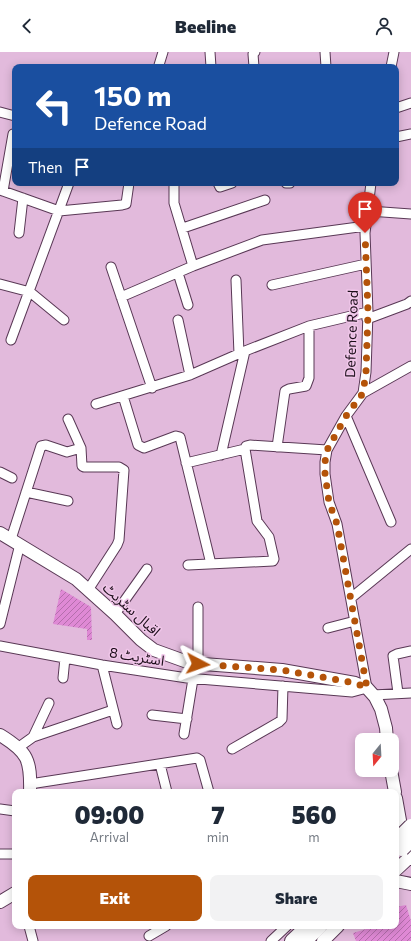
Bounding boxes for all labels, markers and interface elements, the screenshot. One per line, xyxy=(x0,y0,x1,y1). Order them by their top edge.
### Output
icon: back xyxy=(16,15,38,37)
text: Beeline xyxy=(175,15,236,37)
icon: person xyxy=(373,15,395,37)
text: 150 m xyxy=(94,78,171,112)
icon: left xyxy=(28,80,80,132)
text: Defence Road xyxy=(94,112,207,134)
icon: arrive xyxy=(71,156,93,178)
text: Then xyxy=(28,158,63,176)
pin xyxy=(348,192,382,233)
icon: arrive xyxy=(354,198,376,220)
street label: Defence Road xyxy=(341,290,361,378)
street label: اقبال سٹریٹ xyxy=(99,579,164,640)
street label: اسٹریٹ 8 xyxy=(108,643,166,670)
position arrow xyxy=(177,643,219,685)
north arrow xyxy=(355,733,399,777)
map controls xyxy=(355,733,399,777)
text: 09:00 xyxy=(74,800,144,829)
text: 7 xyxy=(211,800,225,829)
text: 560 xyxy=(291,800,337,829)
text: Arrival xyxy=(90,829,129,845)
text: min xyxy=(207,829,229,845)
text: m xyxy=(308,829,320,845)
button: Exit xyxy=(28,875,202,921)
button: Share xyxy=(210,875,383,921)

